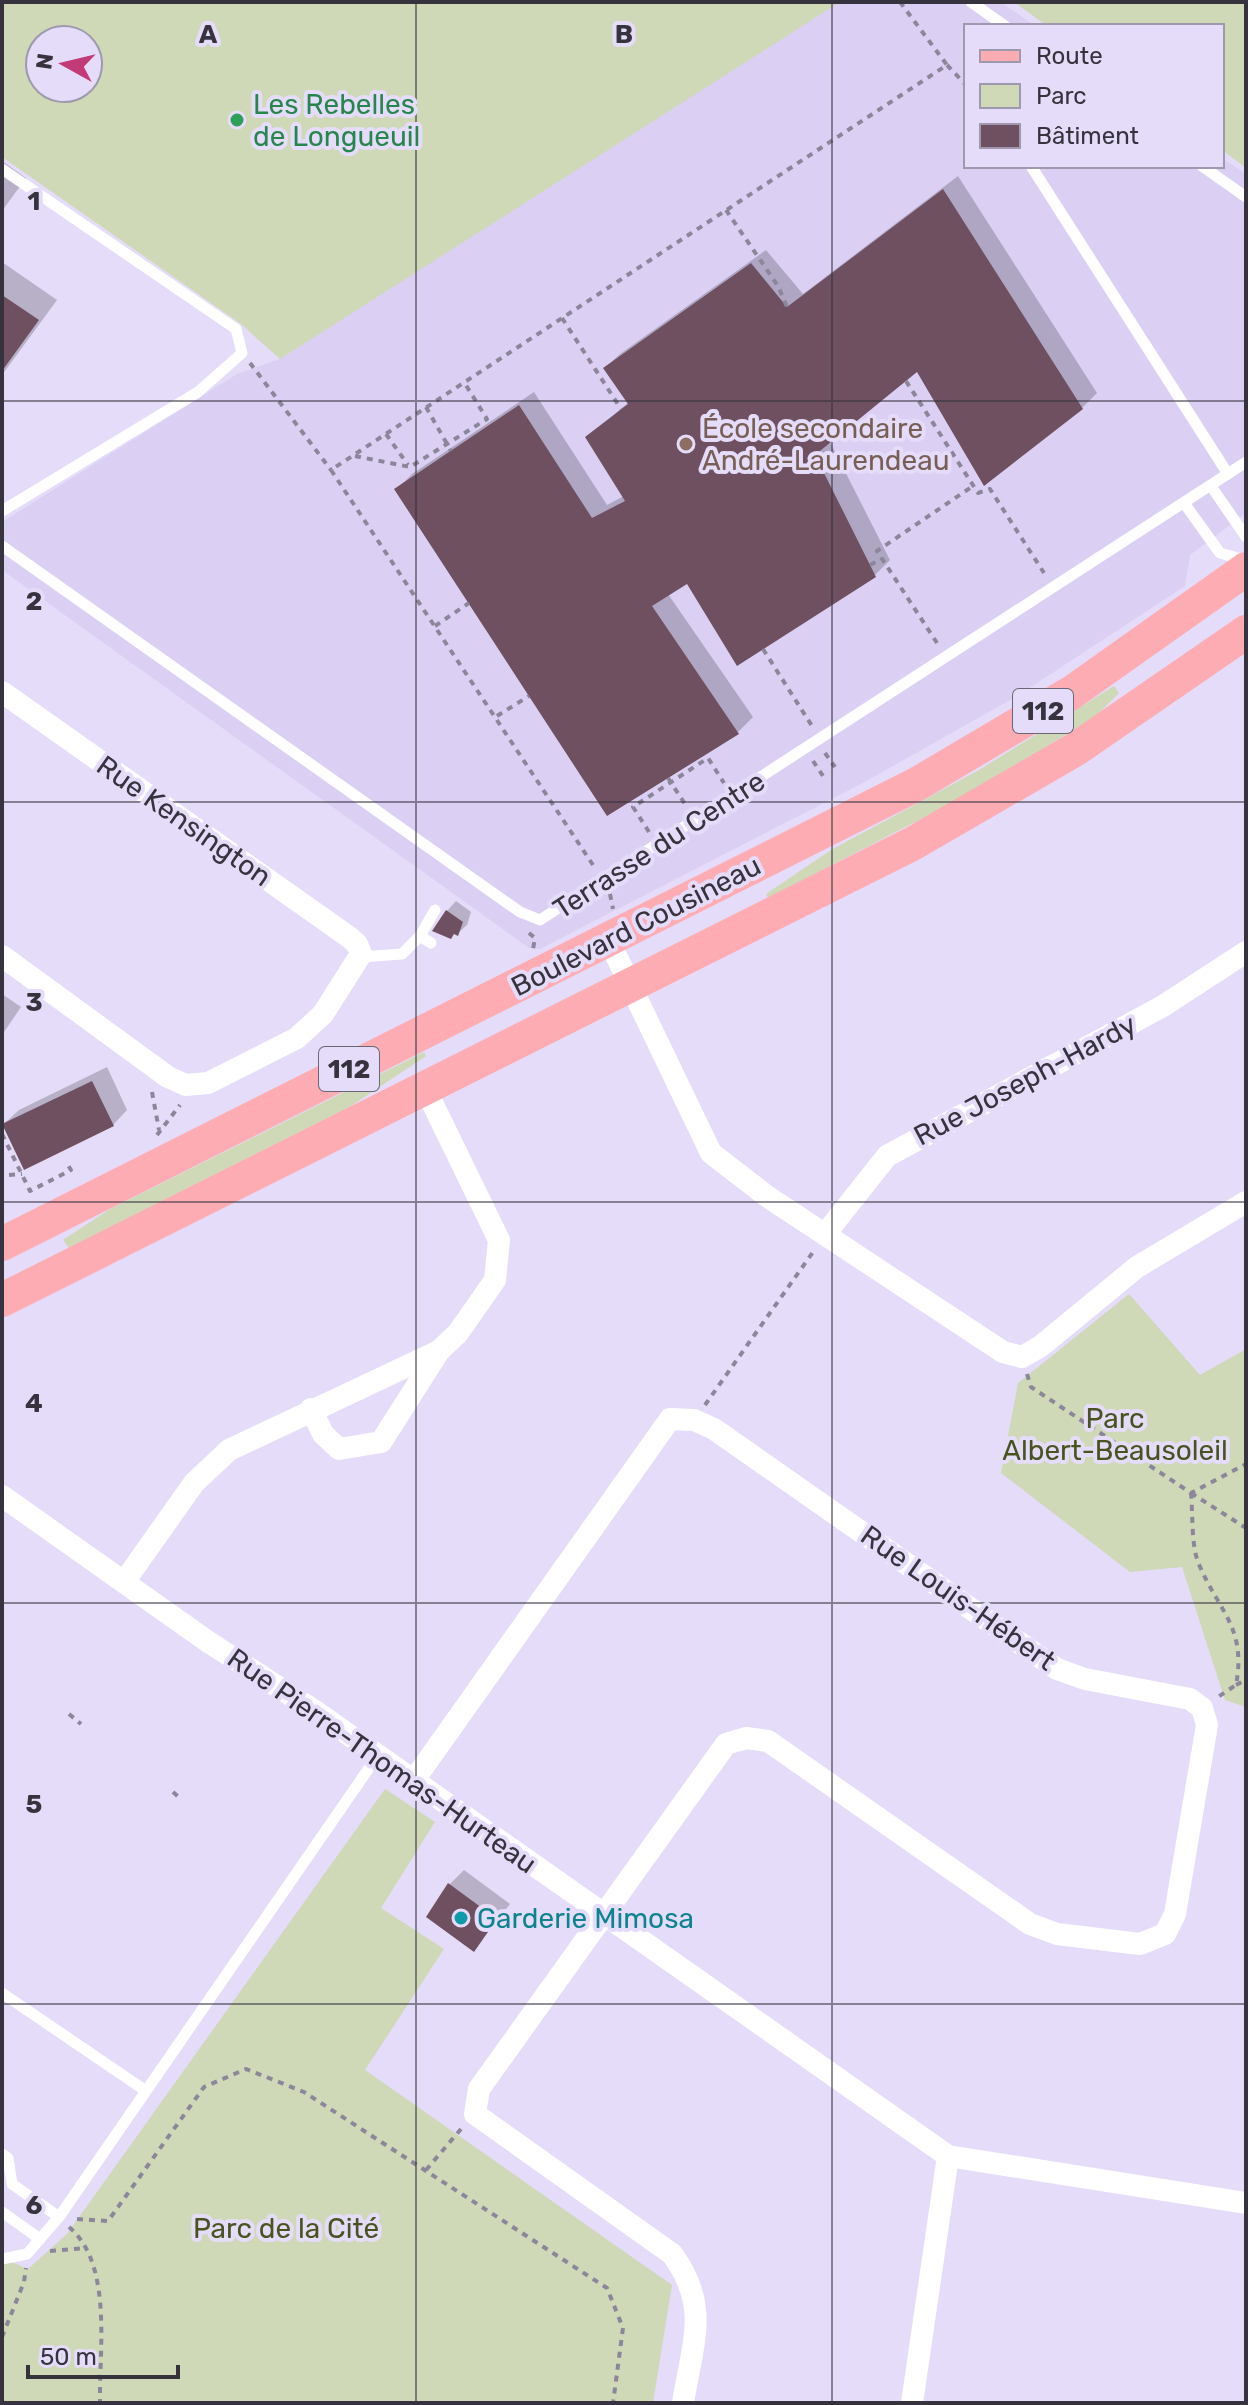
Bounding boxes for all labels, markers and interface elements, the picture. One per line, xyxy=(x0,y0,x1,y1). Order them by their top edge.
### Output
text: A xyxy=(199,19,218,50)
text: B xyxy=(615,19,633,50)
north arrow xyxy=(24,24,104,104)
legend xyxy=(964,24,1224,168)
text: Route xyxy=(1036,42,1103,70)
text: N xyxy=(30,52,59,71)
text: Parc xyxy=(1036,82,1087,110)
place label: Les Rebelles de Longueuil xyxy=(253,88,420,153)
marker: Les Rebelles de Longueuil xyxy=(228,111,246,129)
text: Bâtiment xyxy=(1036,122,1139,150)
text: 1 xyxy=(28,186,40,217)
place label: École secondaire André-Laurendeau xyxy=(702,412,950,477)
marker: École secondaire André-Laurendeau xyxy=(677,435,695,453)
text: 2 xyxy=(26,586,42,617)
road number: 112 xyxy=(1013,689,1073,733)
street label: Rue Kensington xyxy=(91,749,277,893)
street label: Terrasse du Centre xyxy=(547,764,771,926)
street label: Boulevard Cousineau xyxy=(506,849,766,1003)
text: 3 xyxy=(25,987,43,1018)
street label: Rue Joseph-Hardy xyxy=(908,1008,1142,1152)
road number: 112 xyxy=(319,1047,379,1091)
text: 4 xyxy=(25,1388,43,1419)
park label: Parc Albert-Beausoleil xyxy=(1002,1402,1228,1467)
street label: Rue Louis-Hébert xyxy=(854,1519,1062,1677)
street label: Rue Pierre-Thomas-Hurteau xyxy=(221,1642,543,1880)
text: 5 xyxy=(26,1789,42,1820)
place label: Garderie Mimosa xyxy=(477,1902,694,1935)
marker: Garderie Mimosa xyxy=(452,1909,470,1927)
text: 6 xyxy=(26,2190,43,2221)
park label: Parc de la Cité xyxy=(193,2212,379,2245)
scale bar xyxy=(28,2329,178,2379)
text: 50 m xyxy=(40,2343,97,2371)

